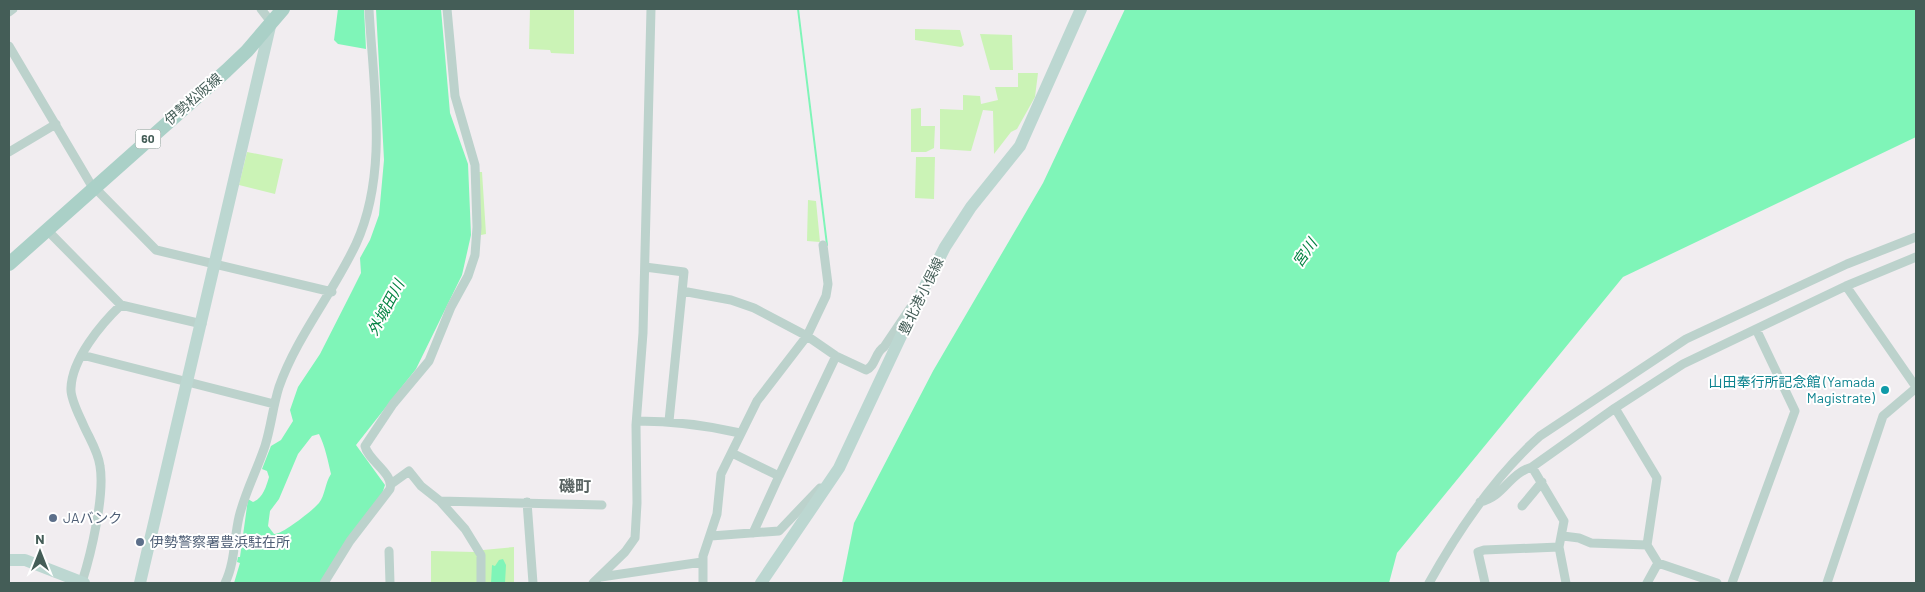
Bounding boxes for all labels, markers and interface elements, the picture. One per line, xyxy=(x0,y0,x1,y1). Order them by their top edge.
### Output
street label: 伊勢松阪線 xyxy=(161,69,225,128)
road number: 60 xyxy=(136,130,160,148)
water label: 宮川 xyxy=(1288,233,1321,270)
street label: 豊北港小俣線 xyxy=(894,254,947,337)
water label: 外城田川 xyxy=(363,275,408,338)
place label: 山田奉行所記念館 (Yamada Magistrate) xyxy=(1709,373,1875,406)
marker: 山田奉行所記念館 (Yamada Magistrate) xyxy=(1879,384,1891,396)
district label: 磯町 xyxy=(559,476,591,495)
place label: JAバンク xyxy=(63,509,122,526)
marker: JAバンク xyxy=(47,512,59,524)
north arrow xyxy=(15,527,65,577)
text: N xyxy=(35,530,45,547)
place label: 伊勢警察署豊浜駐在所 xyxy=(150,533,290,550)
marker: 伊勢警察署豊浜駐在所 xyxy=(134,536,146,548)

